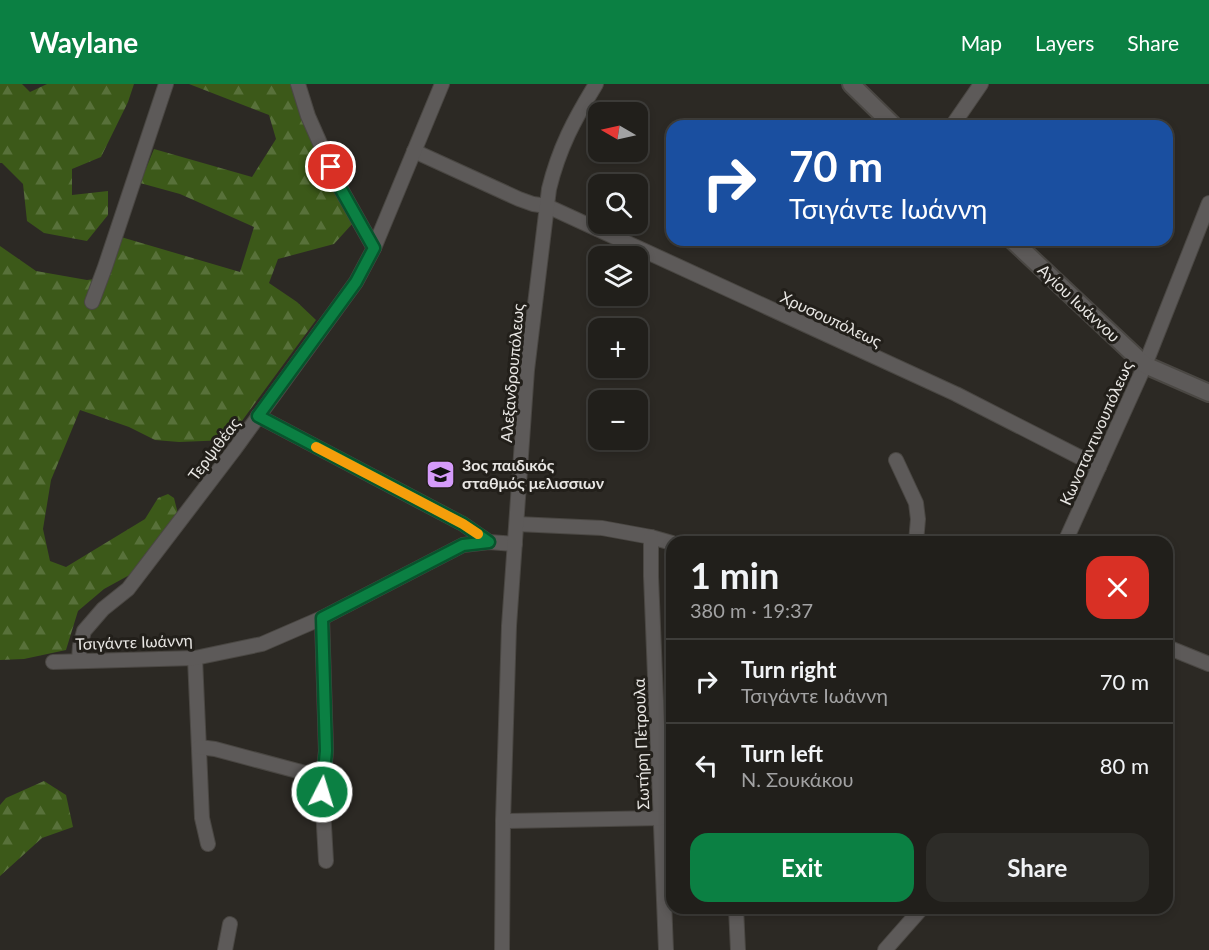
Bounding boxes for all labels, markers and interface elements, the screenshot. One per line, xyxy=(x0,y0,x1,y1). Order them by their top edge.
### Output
text: Waylane xyxy=(30,25,138,59)
text: Map xyxy=(961,30,1002,55)
text: Layers xyxy=(1035,30,1094,55)
text: Share xyxy=(1127,30,1179,55)
north arrow xyxy=(588,102,648,162)
map controls xyxy=(588,102,648,450)
pin xyxy=(305,141,356,192)
text: 70 m xyxy=(789,141,883,191)
icon: right xyxy=(690,144,768,222)
icon: arrive xyxy=(314,150,347,183)
button: search xyxy=(588,174,648,234)
text: Τσιγάντε Ιωάννη xyxy=(789,192,987,225)
button: layers xyxy=(588,246,648,306)
street label: Αγίου Ιωάννου xyxy=(1034,260,1124,345)
street label: Χρυσουπόλεως xyxy=(778,287,885,350)
street label: Αλεξανδρουπόλεως xyxy=(496,302,528,443)
button: + xyxy=(588,318,648,378)
street label: Κωνσταντινουπόλεως xyxy=(1055,357,1136,508)
button: − xyxy=(588,390,648,450)
street label: Τερψιθέας xyxy=(184,413,244,484)
place label: 3ος παιδικός σταθμός μελισσιων xyxy=(462,455,605,492)
school or university icon: 3ος παιδικός σταθμός μελισσιων xyxy=(425,458,457,490)
text: 1 min xyxy=(690,553,779,597)
button: close xyxy=(1086,556,1149,619)
text: 380 m · 19:37 xyxy=(690,598,813,622)
street label: Τσιγάντε Ιωάννη xyxy=(75,630,193,653)
text: Turn right xyxy=(741,656,836,683)
icon: right xyxy=(690,665,723,698)
text: 70 m xyxy=(1100,668,1149,695)
street label: Σωτήρη Πέτρουλα xyxy=(629,677,652,810)
text: Τσιγάντε Ιωάννη xyxy=(741,683,888,707)
text: Turn left xyxy=(741,740,823,767)
icon: left xyxy=(690,749,723,782)
text: 80 m xyxy=(1100,752,1149,779)
position arrow xyxy=(290,760,354,824)
text: Ν. Σουκάκου xyxy=(741,767,854,791)
button: Exit xyxy=(690,833,914,902)
button: Share xyxy=(926,833,1149,902)

